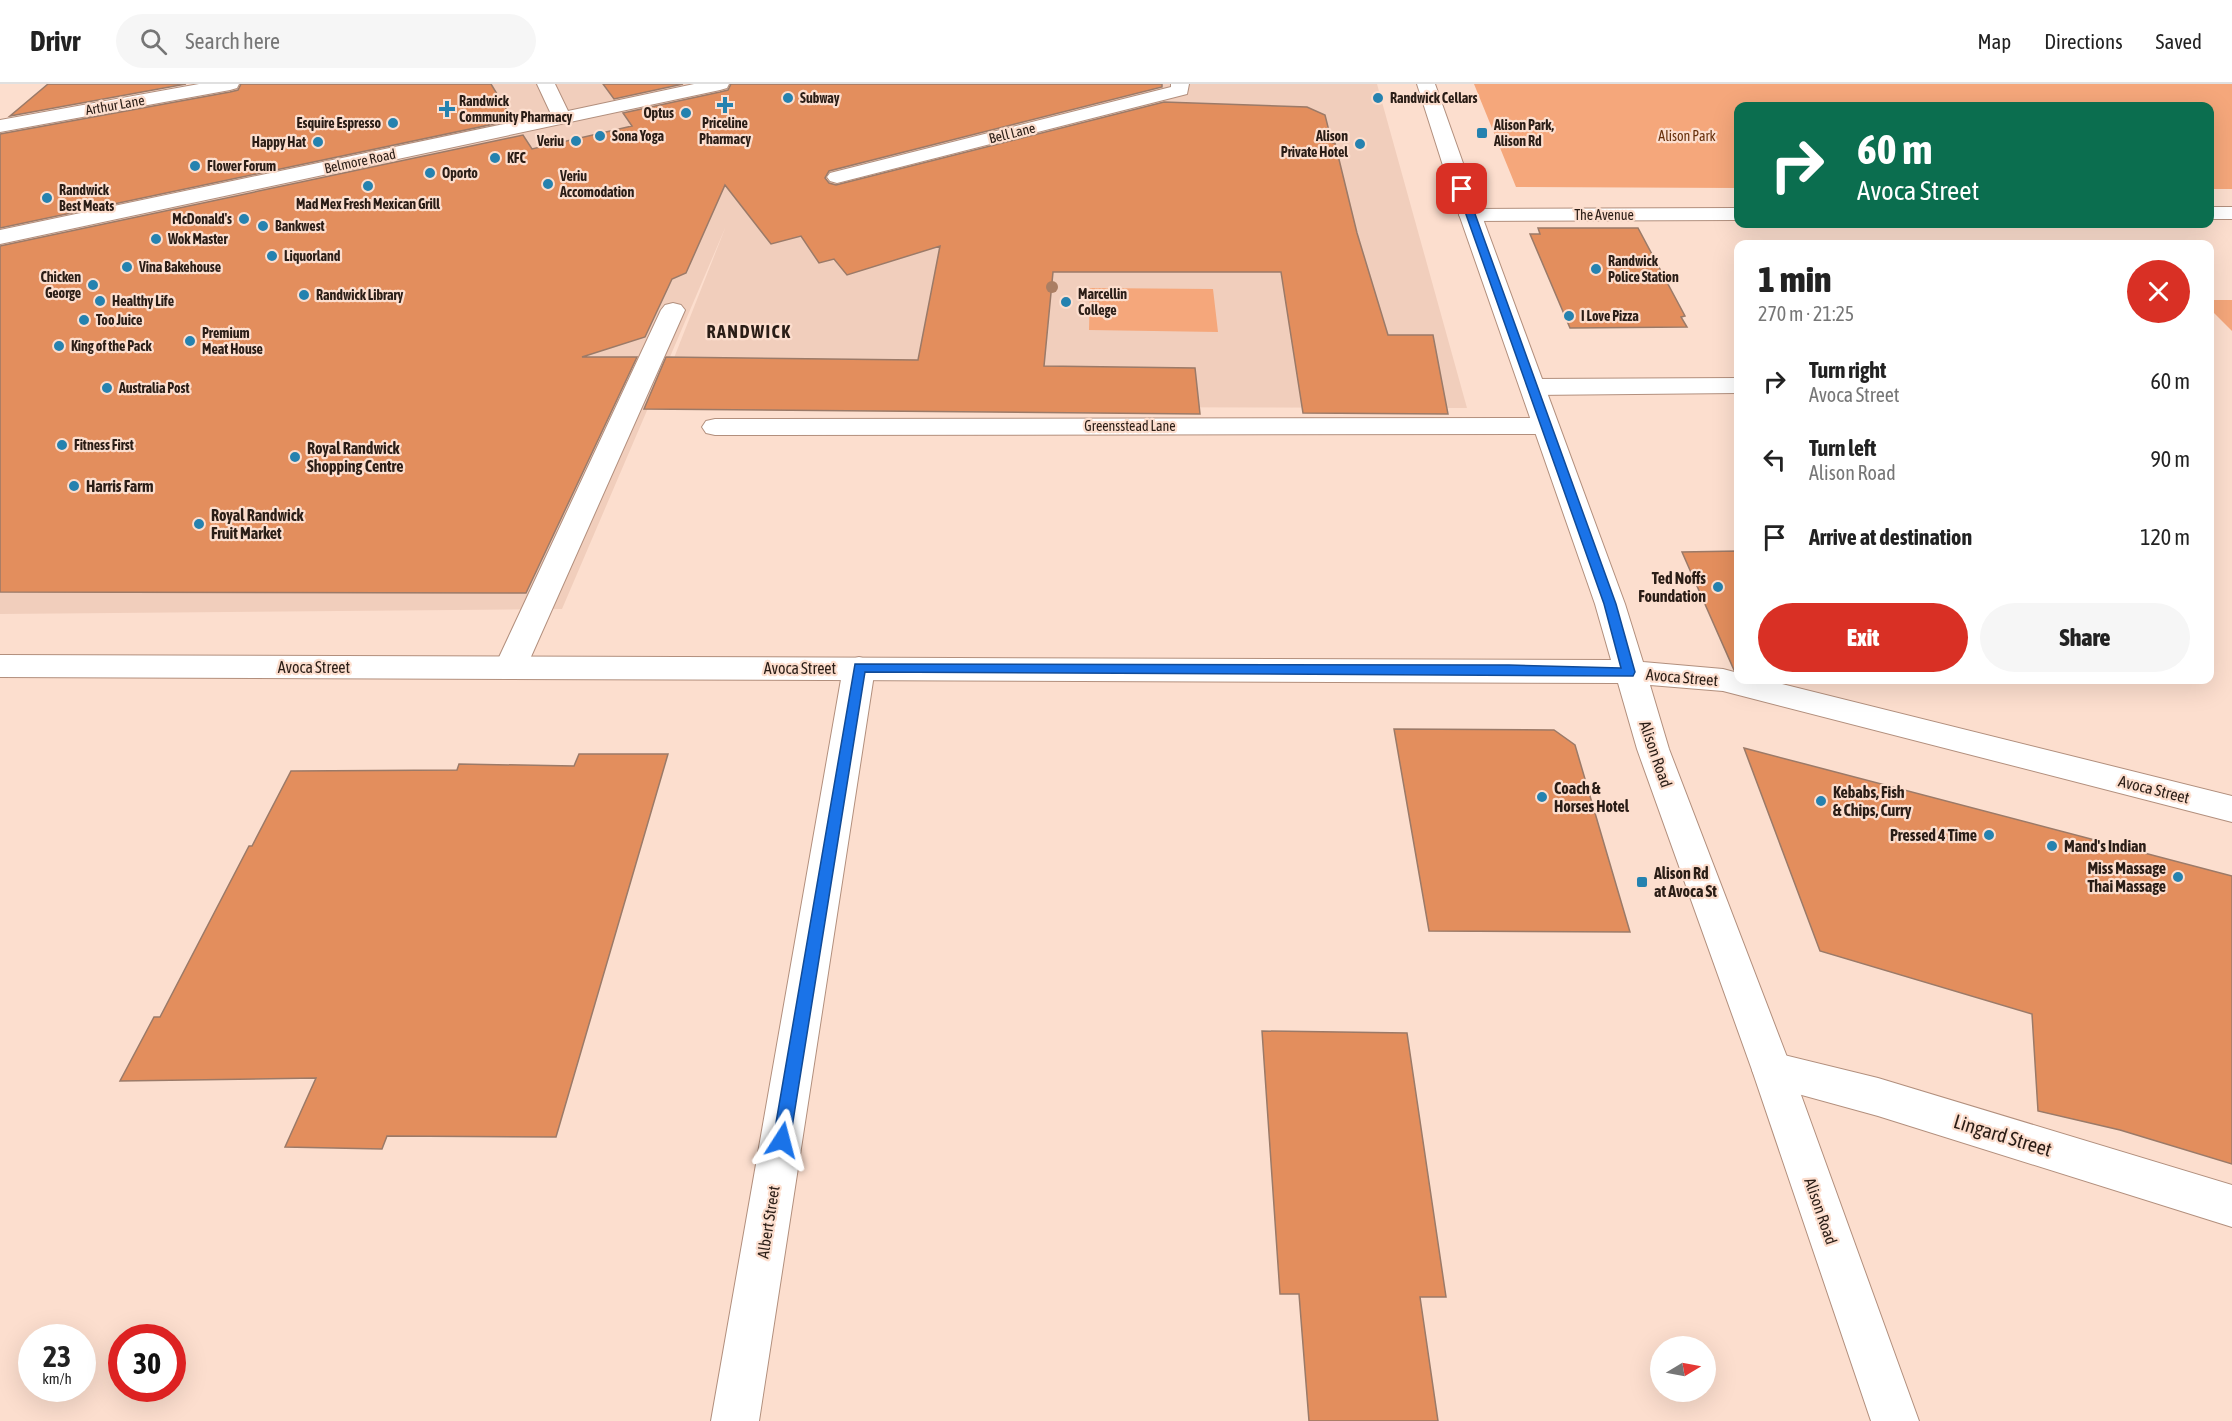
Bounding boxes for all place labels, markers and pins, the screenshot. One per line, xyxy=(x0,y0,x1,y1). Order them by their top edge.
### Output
place label: Subway xyxy=(800,90,840,106)
place label: Randwick Cellars xyxy=(1390,90,1477,106)
marker: Subway xyxy=(781,91,795,105)
marker: Randwick Cellars xyxy=(1371,91,1385,105)
place label: Randwick Community Pharmacy xyxy=(459,93,573,125)
marker: Priceline Pharmacy xyxy=(718,98,732,112)
marker: Randwick Community Pharmacy xyxy=(440,102,454,116)
place label: Optus xyxy=(643,105,674,121)
marker: Optus xyxy=(679,106,693,120)
place label: Esquire Espresso xyxy=(297,115,381,131)
place label: Priceline Pharmacy xyxy=(699,115,751,147)
marker: Esquire Espresso xyxy=(386,116,400,130)
place label: Alison Park, Alison Rd xyxy=(1493,117,1554,149)
marker: Alison Park, Alison Rd xyxy=(1475,126,1489,140)
place label: Sona Yoga xyxy=(612,128,664,144)
place label: Alison Private Hotel xyxy=(1281,128,1348,160)
marker: Sona Yoga xyxy=(593,129,607,143)
place label: Veriu xyxy=(536,133,564,149)
place label: Happy Hat xyxy=(252,134,306,150)
marker: Veriu xyxy=(569,134,583,148)
marker: Happy Hat xyxy=(311,135,325,149)
marker: Alison Private Hotel xyxy=(1353,137,1367,151)
place label: KFC xyxy=(507,150,527,166)
marker: KFC xyxy=(488,151,502,165)
place label: Flower Forum xyxy=(207,158,276,174)
marker: Flower Forum xyxy=(188,159,202,173)
pin xyxy=(1436,163,1487,214)
place label: Oporto xyxy=(442,165,478,181)
marker: Oporto xyxy=(423,166,437,180)
place label: Veriu Accomodation xyxy=(559,168,634,200)
marker: Veriu Accomodation xyxy=(541,177,555,191)
marker: Mad Mex Fresh Mexican Grill xyxy=(361,179,375,193)
place label: Randwick Best Meats xyxy=(59,182,114,214)
marker: Randwick Best Meats xyxy=(40,191,54,205)
place label: Mad Mex Fresh Mexican Grill xyxy=(296,196,440,212)
place label: McDonald's xyxy=(172,211,232,227)
marker: McDonald's xyxy=(237,212,251,226)
place label: Bankwest xyxy=(275,218,325,234)
marker: Bankwest xyxy=(256,219,270,233)
place label: Wok Master xyxy=(167,231,228,247)
marker: Wok Master xyxy=(149,232,163,246)
place label: Liquorland xyxy=(284,248,341,264)
marker: Liquorland xyxy=(265,249,279,263)
place label: Randwick Police Station xyxy=(1608,253,1679,285)
place label: Vina Bakehouse xyxy=(138,259,221,275)
marker: Vina Bakehouse xyxy=(120,260,134,274)
marker: Randwick Police Station xyxy=(1589,262,1603,276)
place label: Chicken George xyxy=(40,269,81,301)
marker: Chicken George xyxy=(86,278,100,292)
place label: Marcellin College xyxy=(1078,286,1127,318)
place label: Randwick Library xyxy=(316,287,404,303)
marker: Randwick Library xyxy=(297,288,311,302)
place label: Healthy Life xyxy=(112,293,174,309)
marker: Healthy Life xyxy=(93,294,107,308)
marker: Marcellin College xyxy=(1059,295,1073,309)
place label: I Love Pizza xyxy=(1581,308,1639,324)
marker: I Love Pizza xyxy=(1562,309,1576,323)
place label: Too Juice xyxy=(96,312,142,328)
marker: Too Juice xyxy=(77,313,91,327)
place label: Premium Meat House xyxy=(202,325,263,357)
marker: Premium Meat House xyxy=(183,334,197,348)
place label: King of the Pack xyxy=(71,338,153,354)
marker: King of the Pack xyxy=(52,339,66,353)
place label: Australia Post xyxy=(118,380,190,396)
marker: Australia Post xyxy=(100,381,114,395)
place label: Fitness First xyxy=(74,437,134,453)
marker: Fitness First xyxy=(55,438,69,452)
place label: Royal Randwick Shopping Centre xyxy=(307,439,404,475)
marker: Royal Randwick Shopping Centre xyxy=(288,450,302,464)
place label: Harris Farm xyxy=(86,477,154,495)
marker: Harris Farm xyxy=(67,479,81,493)
place label: Royal Randwick Fruit Market xyxy=(211,506,305,542)
marker: Royal Randwick Fruit Market xyxy=(192,517,206,531)
place label: Ted Noffs Foundation xyxy=(1638,569,1706,605)
marker: Ted Noffs Foundation xyxy=(1711,580,1725,594)
place label: Coach & Horses Hotel xyxy=(1554,779,1630,815)
place label: Kebabs, Fish & Chips, Curry xyxy=(1833,783,1912,819)
marker: Coach & Horses Hotel xyxy=(1535,790,1549,804)
marker: Kebabs, Fish & Chips, Curry xyxy=(1814,794,1828,808)
place label: Pressed 4 Time xyxy=(1890,826,1977,844)
marker: Pressed 4 Time xyxy=(1982,828,1996,842)
place label: Mand's Indian xyxy=(2064,837,2147,855)
marker: Mand's Indian xyxy=(2045,839,2059,853)
place label: Miss Massage Thai Massage xyxy=(2087,859,2166,895)
place label: Alison Rd at Avoca St xyxy=(1653,864,1717,900)
marker: Miss Massage Thai Massage xyxy=(2171,870,2185,884)
marker: Alison Rd at Avoca St xyxy=(1635,875,1649,889)

